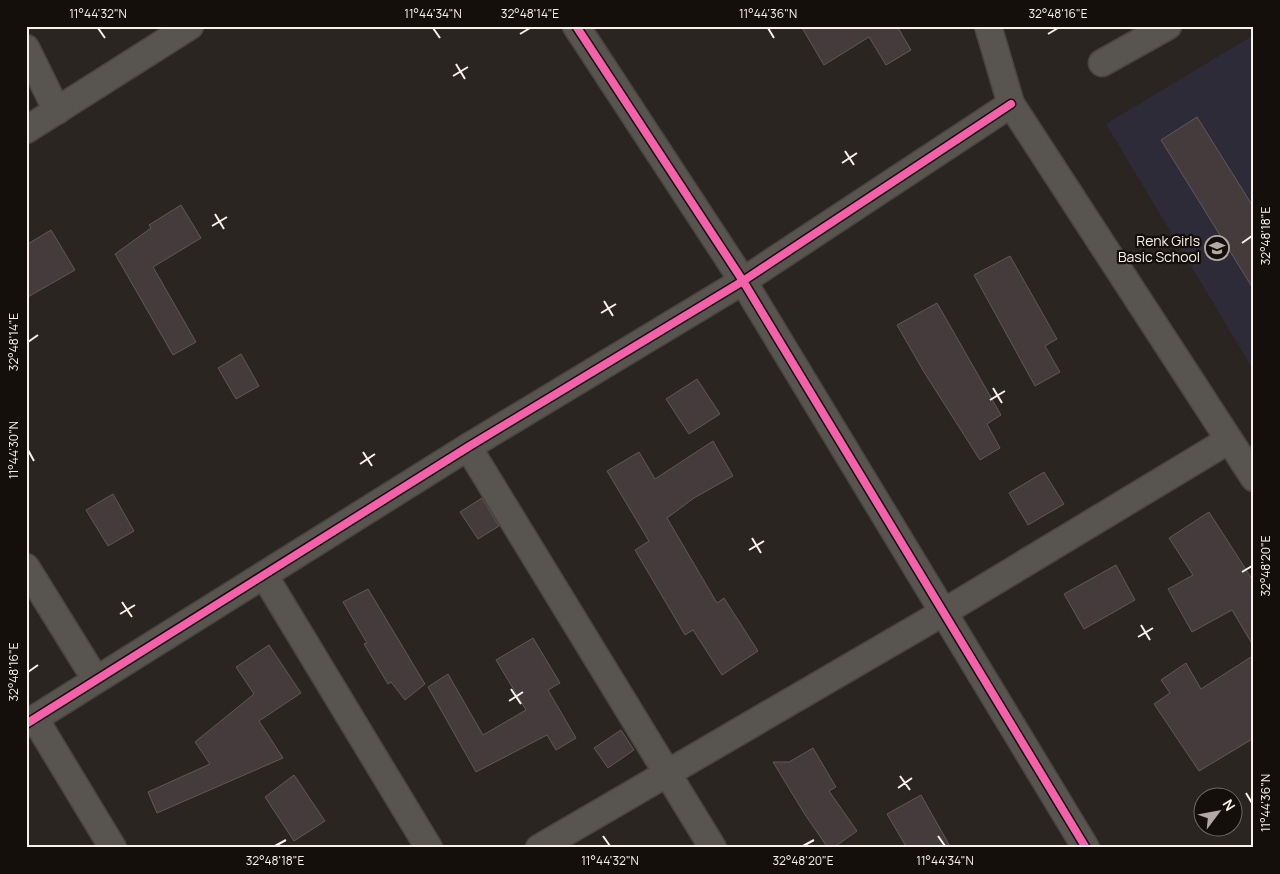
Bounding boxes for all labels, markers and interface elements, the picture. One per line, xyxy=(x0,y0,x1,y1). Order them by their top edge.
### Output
text: 11°44'32"N xyxy=(69,5,127,22)
text: 11°44'34"N xyxy=(404,5,462,22)
text: 32°48'14"E xyxy=(501,5,559,22)
text: 11°44'36"N xyxy=(739,5,797,22)
text: 32°48'16"E xyxy=(1028,5,1088,22)
text: 32°48'18"E xyxy=(1257,207,1274,265)
place label: Renk Girls Basic School xyxy=(1118,231,1200,266)
school or university icon: Renk Girls Basic School xyxy=(1204,235,1230,261)
text: 32°48'14"E xyxy=(5,313,22,371)
text: 11°44'30"N xyxy=(5,421,22,479)
text: 32°48'20"E xyxy=(1257,535,1274,597)
text: 32°48'16"E xyxy=(5,642,22,702)
text: 11°44'36"N xyxy=(1257,774,1274,832)
north arrow xyxy=(1192,786,1242,836)
text: N xyxy=(1219,796,1240,814)
text: 32°48'18"E xyxy=(246,852,304,869)
text: 11°44'32"N xyxy=(581,852,639,869)
text: 32°48'20"E xyxy=(772,852,834,869)
text: 11°44'34"N xyxy=(916,852,974,869)

